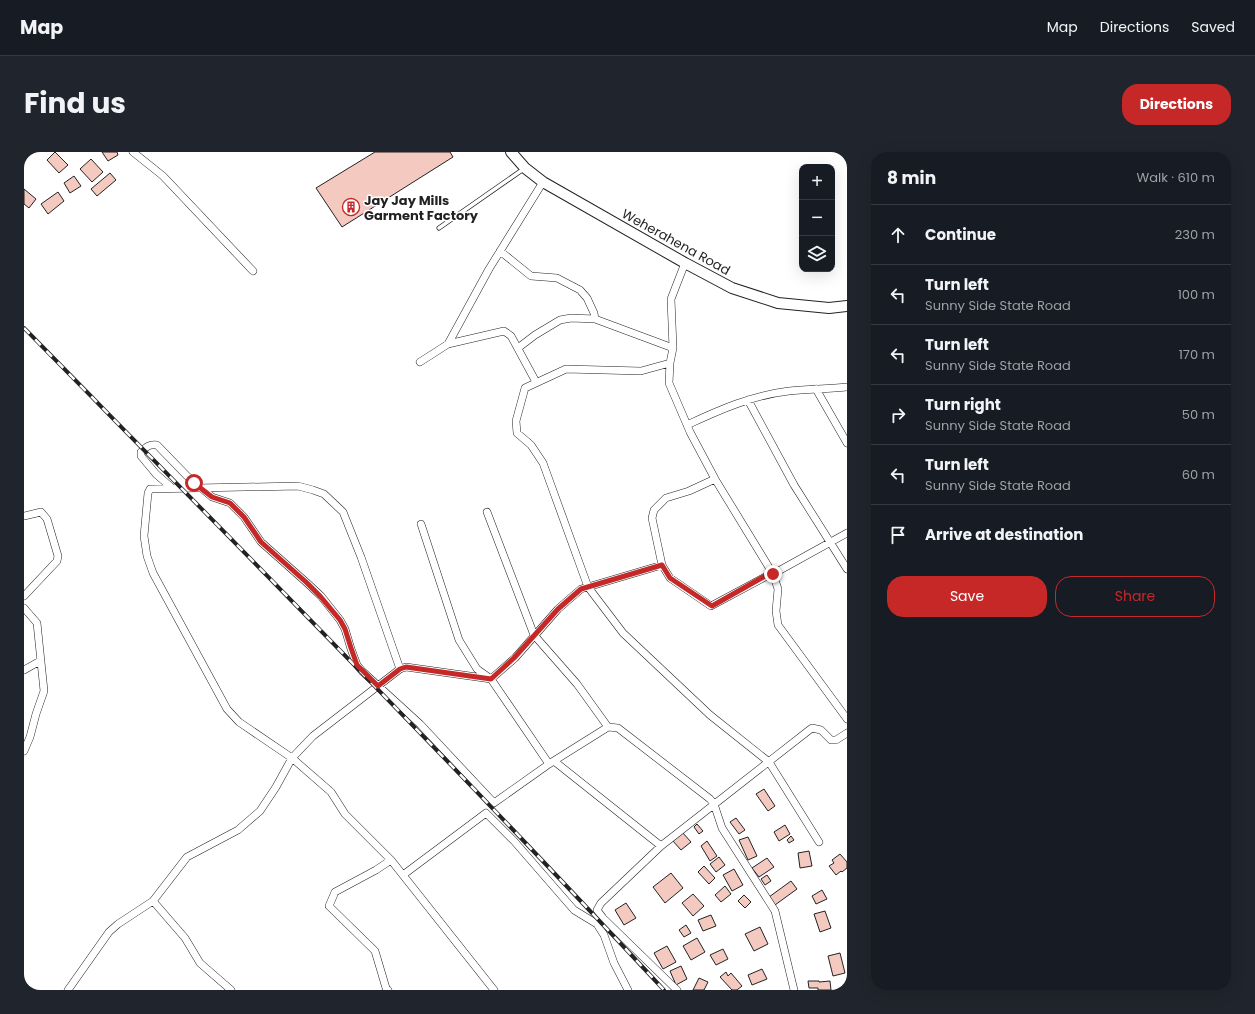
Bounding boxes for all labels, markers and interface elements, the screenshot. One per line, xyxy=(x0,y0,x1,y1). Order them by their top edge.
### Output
text: Map xyxy=(20,14,63,41)
text: Map xyxy=(1047,17,1078,37)
text: Directions xyxy=(1100,17,1169,37)
text: Saved xyxy=(1191,17,1235,37)
text: Find us xyxy=(24,84,126,123)
button: Directions xyxy=(1122,84,1231,125)
map controls xyxy=(799,164,835,272)
button: + xyxy=(799,164,835,200)
text: 8 min xyxy=(887,166,936,190)
text: Walk · 610 m xyxy=(1136,168,1215,187)
place label: Jay Jay Mills Garment Factory xyxy=(364,191,479,225)
building icon: Jay Jay Mills Garment Factory xyxy=(341,197,361,217)
button: − xyxy=(799,200,835,236)
street label: Weherahena Road xyxy=(618,204,734,280)
icon: ahead xyxy=(887,224,909,246)
text: Continue xyxy=(925,224,996,245)
text: 230 m xyxy=(1175,225,1215,244)
button: layers xyxy=(799,236,835,272)
text: Turn left xyxy=(925,274,989,295)
icon: left xyxy=(887,284,909,306)
text: 100 m xyxy=(1178,285,1215,304)
text: Sunny Side State Road xyxy=(925,296,1071,315)
text: Turn left xyxy=(925,334,989,355)
icon: left xyxy=(887,344,909,366)
text: 170 m xyxy=(1179,345,1215,364)
text: Sunny Side State Road xyxy=(925,356,1071,375)
text: Turn right xyxy=(925,394,1001,415)
icon: right xyxy=(887,404,909,426)
text: 50 m xyxy=(1182,405,1215,424)
text: Sunny Side State Road xyxy=(925,416,1071,435)
text: Turn left xyxy=(925,454,989,475)
icon: left xyxy=(887,464,909,486)
text: 60 m xyxy=(1182,465,1215,484)
route start xyxy=(185,474,203,492)
text: Sunny Side State Road xyxy=(925,476,1071,495)
icon: arrive xyxy=(887,524,909,546)
text: Arrive at destination xyxy=(925,524,1083,545)
route end xyxy=(764,565,782,583)
button: Save xyxy=(887,576,1047,617)
button: Share xyxy=(1055,576,1215,617)

